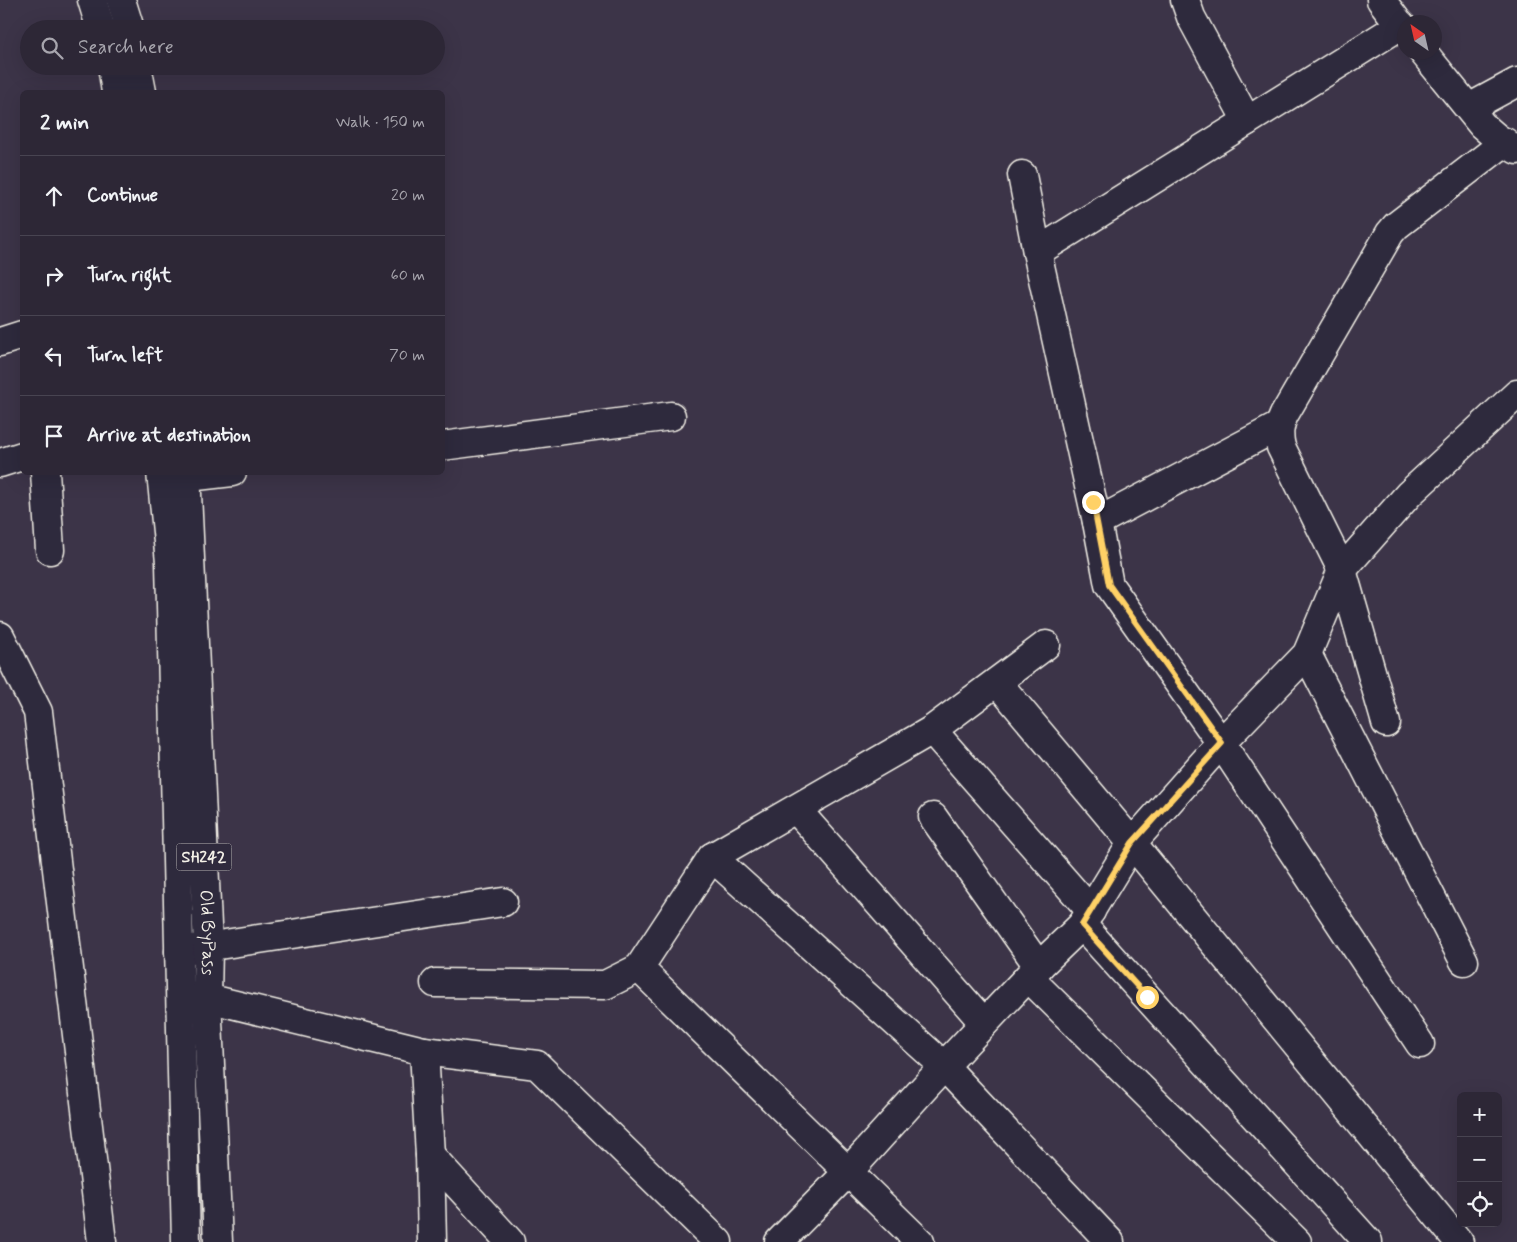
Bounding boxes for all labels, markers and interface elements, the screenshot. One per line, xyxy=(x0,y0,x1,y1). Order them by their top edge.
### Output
north arrow xyxy=(1397,15,1442,60)
search box xyxy=(20,20,445,75)
icon: search xyxy=(38,34,66,62)
text: Search here xyxy=(78,35,174,60)
text: 2 min xyxy=(40,109,89,137)
text: Walk · 150 m xyxy=(336,112,425,133)
icon: ahead xyxy=(40,182,68,210)
text: Continue xyxy=(87,183,158,208)
text: 20 m xyxy=(391,185,425,206)
icon: right xyxy=(40,262,68,290)
text: Turn right xyxy=(87,263,171,288)
text: 60 m xyxy=(391,265,425,286)
icon: left xyxy=(40,342,68,370)
text: Turn left xyxy=(87,343,163,368)
text: 70 m xyxy=(389,345,425,366)
icon: arrive xyxy=(40,422,68,450)
text: Arrive at destination xyxy=(87,423,251,448)
route end xyxy=(1082,491,1105,514)
road number: SH242 xyxy=(176,844,232,870)
street label: Old ByPass xyxy=(193,889,220,976)
route start xyxy=(1136,986,1159,1009)
map controls xyxy=(1457,1092,1502,1227)
button: + xyxy=(1457,1092,1502,1137)
button: − xyxy=(1457,1137,1502,1182)
button: locate xyxy=(1457,1182,1502,1227)

